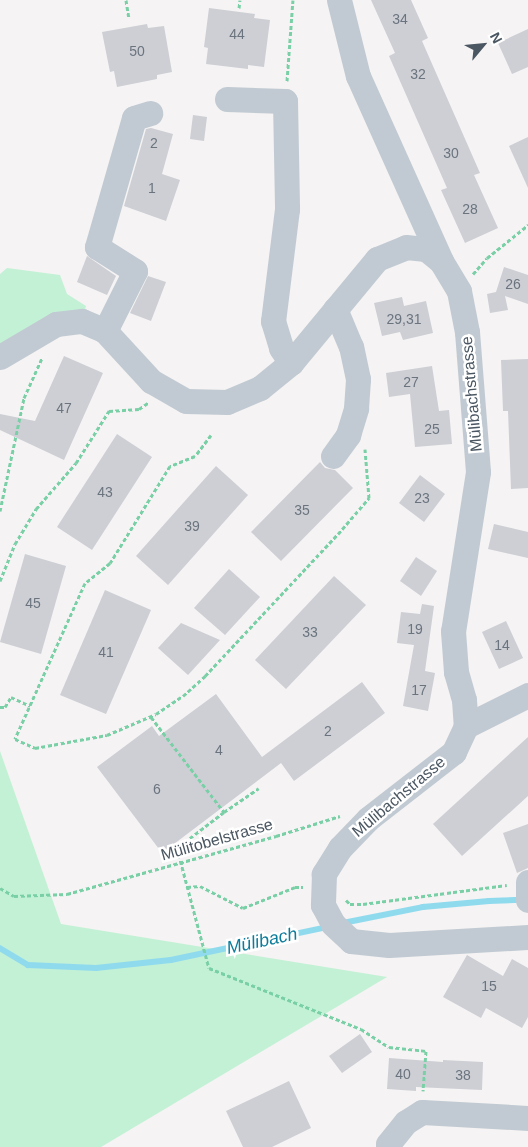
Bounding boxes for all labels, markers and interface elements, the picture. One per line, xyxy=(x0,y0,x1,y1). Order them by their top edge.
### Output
house number: 34 xyxy=(392,11,408,27)
north arrow xyxy=(458,20,508,70)
house number: 44 xyxy=(229,26,245,42)
text: N xyxy=(487,30,506,46)
house number: 50 xyxy=(129,43,145,59)
house number: 32 xyxy=(410,66,426,82)
house number: 2 xyxy=(150,135,158,151)
house number: 30 xyxy=(443,145,459,161)
house number: 1 xyxy=(148,180,156,196)
house number: 28 xyxy=(462,201,478,217)
house number: 26 xyxy=(505,276,521,292)
house number: 29,31 xyxy=(386,311,422,327)
street label: Mülibachstrasse xyxy=(457,336,487,452)
house number: 27 xyxy=(403,374,419,390)
house number: 47 xyxy=(56,400,72,416)
house number: 25 xyxy=(424,421,440,437)
house number: 43 xyxy=(97,484,113,500)
house number: 23 xyxy=(414,490,430,506)
house number: 35 xyxy=(294,502,310,518)
house number: 39 xyxy=(184,518,200,534)
house number: 45 xyxy=(25,595,41,611)
house number: 19 xyxy=(407,621,423,637)
house number: 33 xyxy=(302,624,318,640)
house number: 14 xyxy=(494,637,510,653)
house number: 41 xyxy=(98,644,114,660)
house number: 17 xyxy=(411,682,427,698)
house number: 2 xyxy=(324,723,332,739)
house number: 4 xyxy=(215,742,223,758)
street label: Mülibachstrasse xyxy=(349,752,449,842)
house number: 6 xyxy=(153,781,161,797)
street label: Mülitobelstrasse xyxy=(159,815,275,865)
water label: Mülibach xyxy=(225,923,299,959)
house number: 15 xyxy=(481,978,497,994)
house number: 40 xyxy=(395,1066,411,1082)
house number: 38 xyxy=(455,1067,471,1083)

